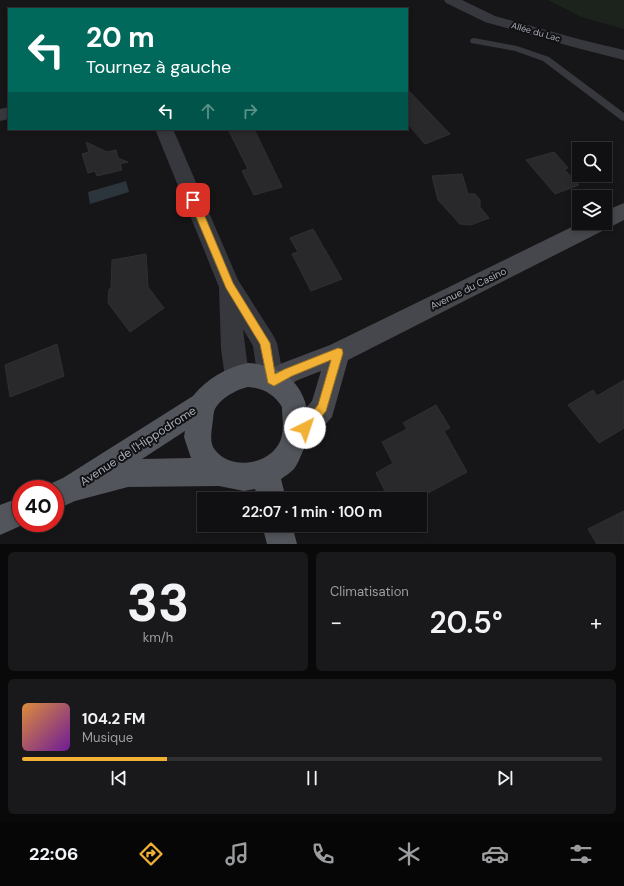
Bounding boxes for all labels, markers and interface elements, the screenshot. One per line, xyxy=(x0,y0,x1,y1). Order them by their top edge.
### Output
text: 20 m xyxy=(86,19,155,56)
street label: Allée du Lac xyxy=(510,19,562,45)
icon: left xyxy=(20,24,72,76)
text: Tournez à gauche xyxy=(86,55,231,79)
icon: left xyxy=(155,100,177,122)
icon: ahead xyxy=(197,100,219,122)
icon: right xyxy=(239,100,261,122)
map controls xyxy=(572,142,612,230)
button: search xyxy=(572,142,612,182)
pin xyxy=(176,183,210,217)
icon: arrive xyxy=(182,189,204,211)
button: layers xyxy=(572,190,612,230)
street label: Avenue du Casino xyxy=(428,264,508,312)
street label: Avenue de l'Hippodrome xyxy=(77,402,199,490)
position arrow xyxy=(284,407,326,449)
speed limit sign: 40 xyxy=(12,480,64,532)
text: 22:07 · 1 min · 100 m xyxy=(242,502,382,522)
text: 33 xyxy=(127,569,189,637)
text: Climatisation xyxy=(330,583,409,600)
text: 20.5° xyxy=(429,603,503,642)
text: − xyxy=(330,608,342,637)
text: + xyxy=(590,608,602,637)
text: km/h xyxy=(143,629,173,646)
text: 104.2 FM xyxy=(82,709,145,729)
text: Musique xyxy=(82,729,133,746)
icon: previous xyxy=(108,767,130,789)
icon: pause xyxy=(301,767,323,789)
icon: next xyxy=(494,767,516,789)
icon: directions xyxy=(137,840,165,868)
icon: music xyxy=(223,840,251,868)
icon: phone xyxy=(309,840,337,868)
icon: climate xyxy=(395,840,423,868)
icon: car xyxy=(481,840,509,868)
icon: filters xyxy=(567,840,595,868)
text: 22:06 xyxy=(29,842,78,866)

